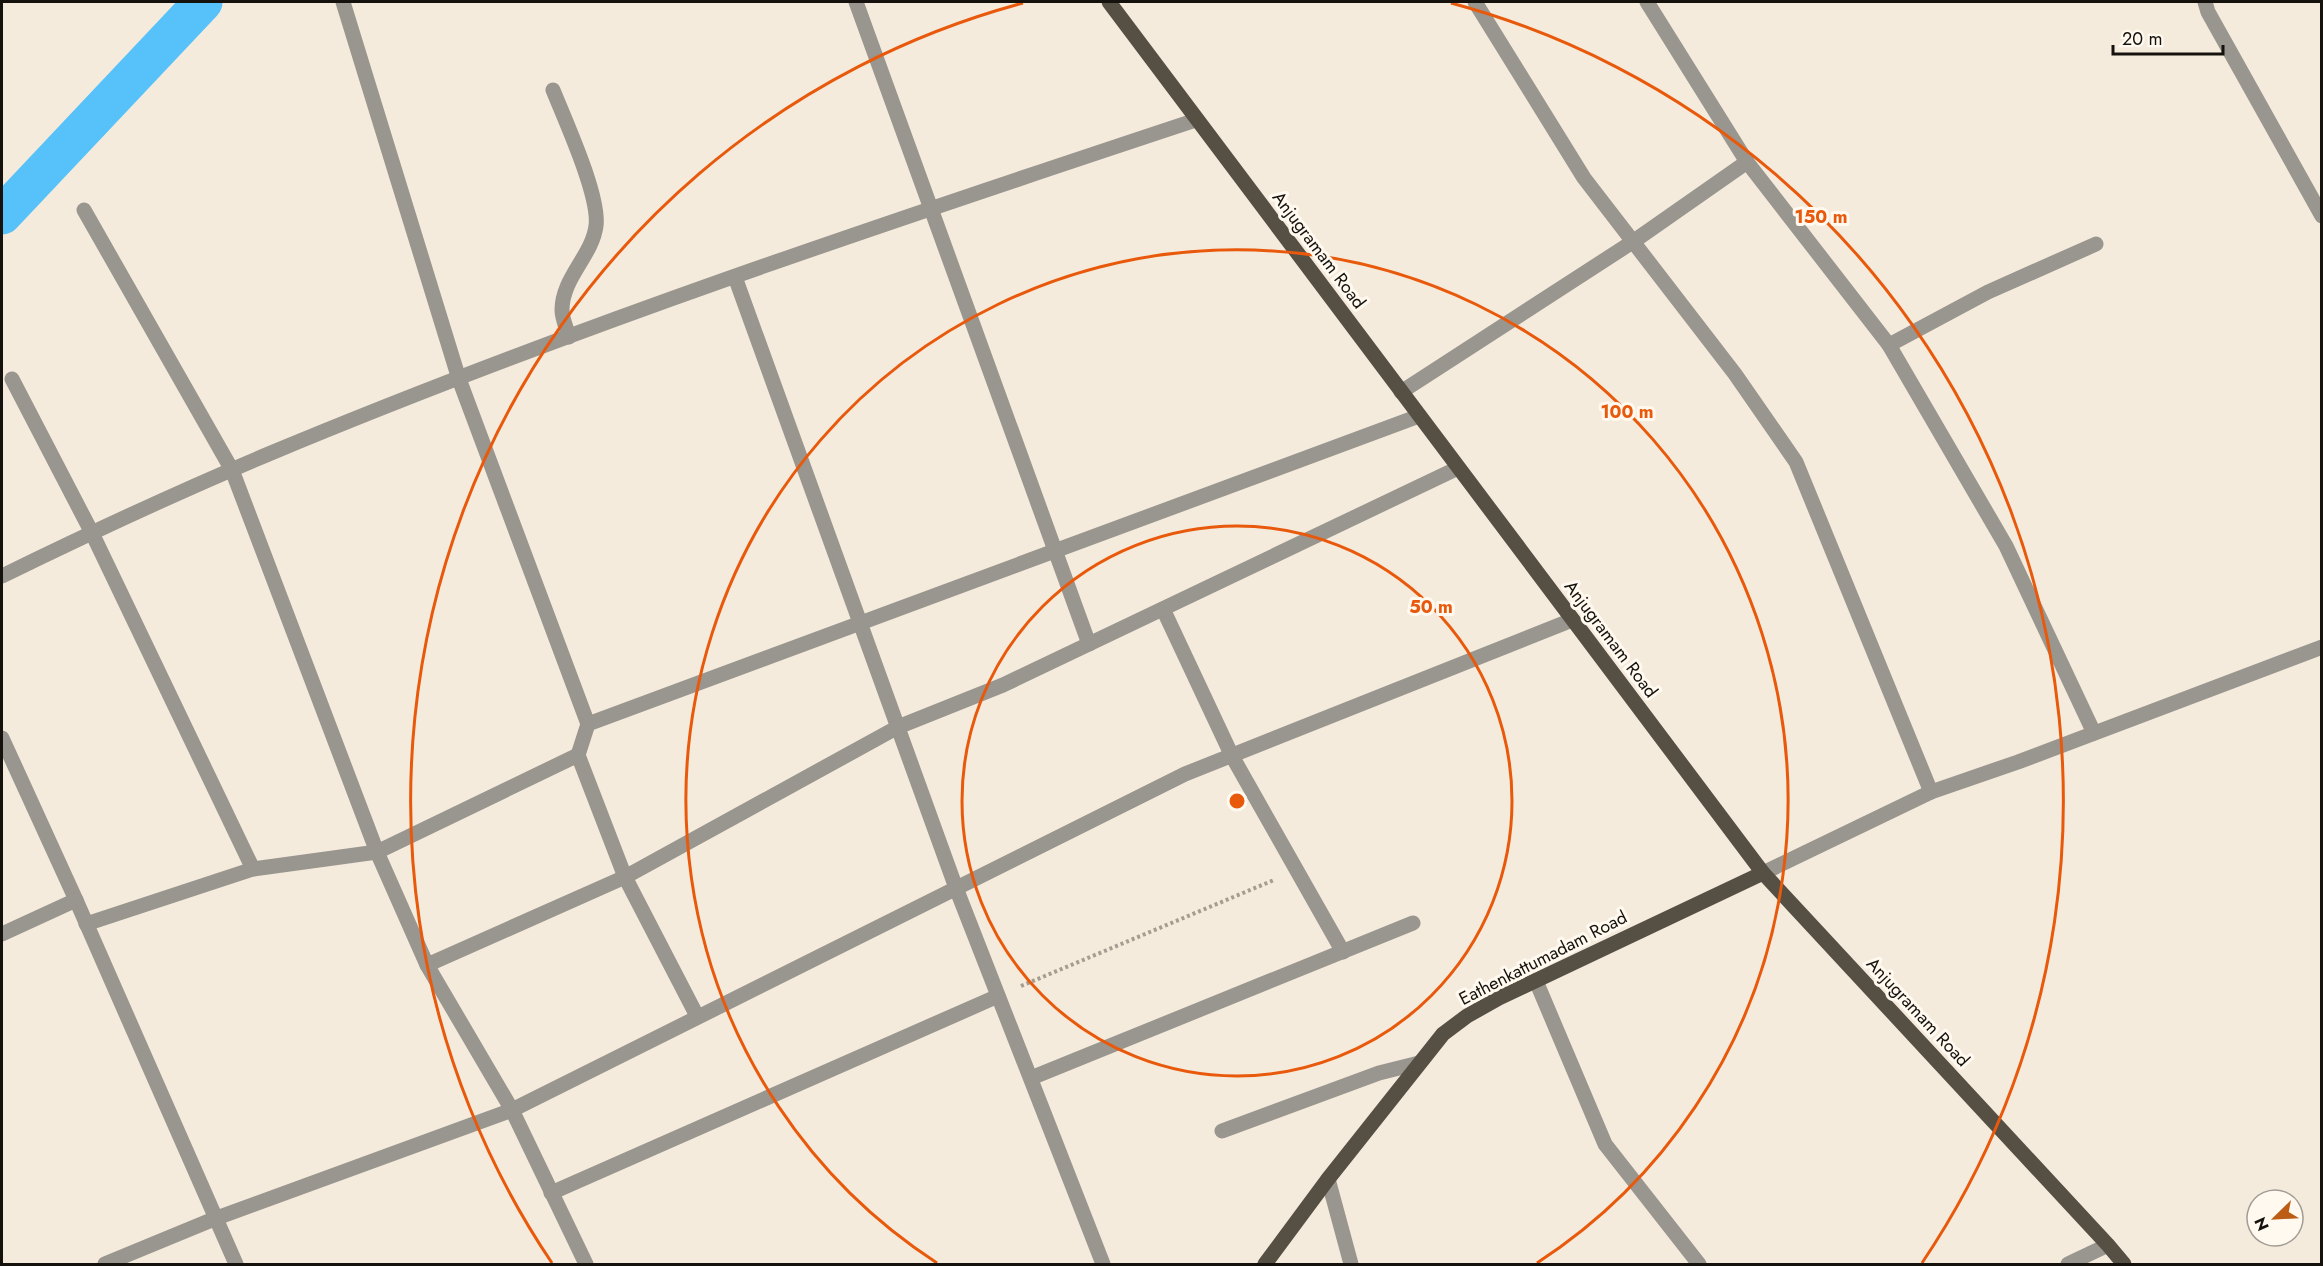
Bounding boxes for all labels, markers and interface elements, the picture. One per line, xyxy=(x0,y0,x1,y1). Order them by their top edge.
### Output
scale bar xyxy=(2113,18,2222,56)
text: 20 m xyxy=(2122,26,2162,52)
street label: Anjugramam Road xyxy=(1266,186,1372,314)
text: 150 m xyxy=(1795,204,1847,230)
text: 100 m xyxy=(1600,399,1654,425)
street label: Anjugramam Road xyxy=(1558,575,1664,703)
text: 50 m xyxy=(1409,594,1453,620)
centre of rings xyxy=(1227,791,1247,811)
street label: Eathenkattumadam Road xyxy=(1454,904,1632,1012)
street label: Anjugramam Road xyxy=(1860,951,1976,1073)
north arrow xyxy=(2245,1188,2305,1248)
text: N xyxy=(2249,1213,2275,1234)

